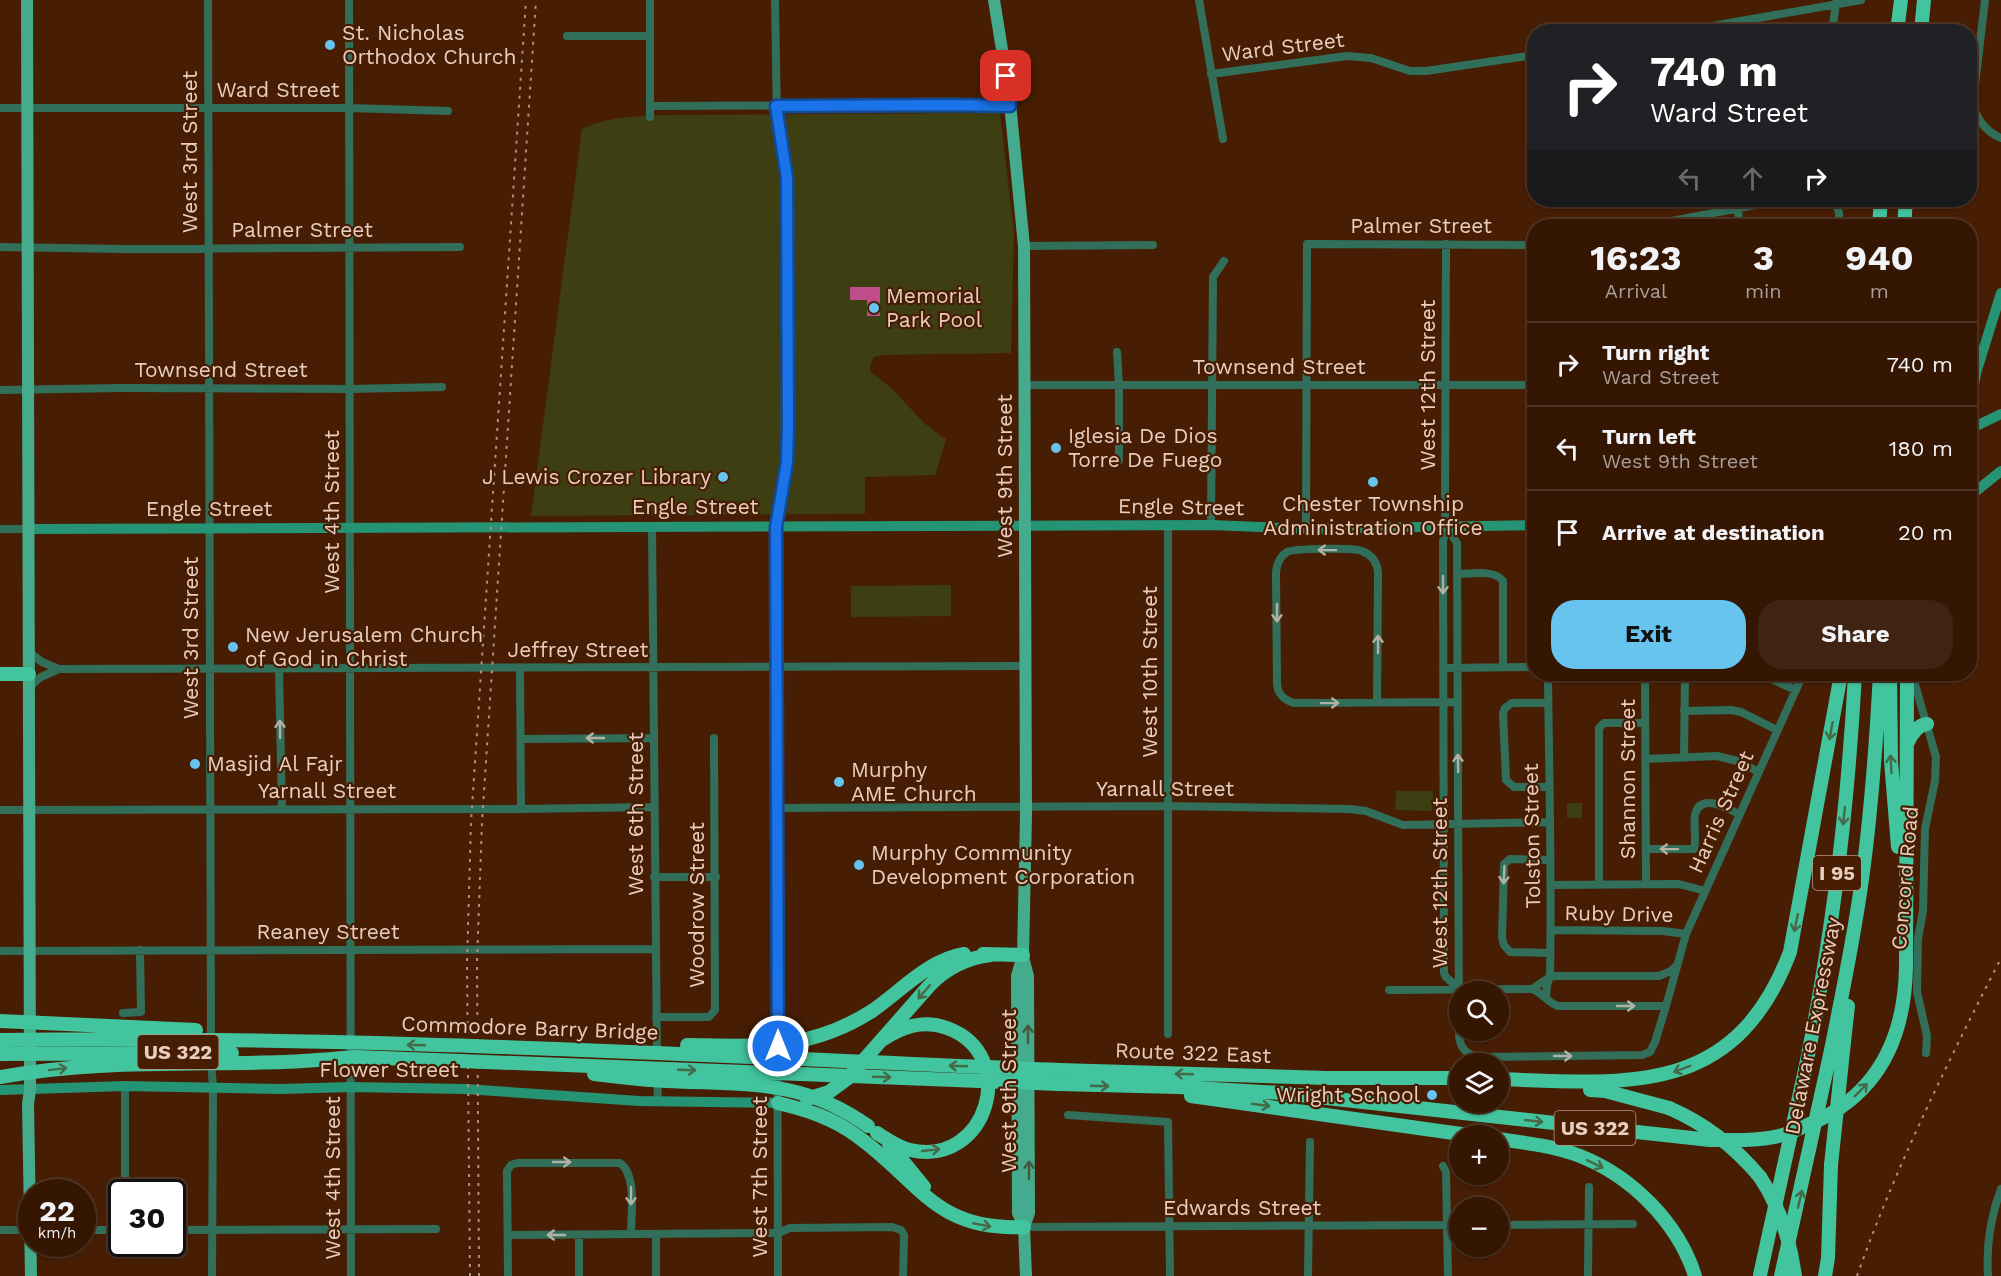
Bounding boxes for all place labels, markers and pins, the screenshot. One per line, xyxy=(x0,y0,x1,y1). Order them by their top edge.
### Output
place label: St. Nicholas Orthodox Church xyxy=(342,20,517,69)
marker: St. Nicholas Orthodox Church xyxy=(323,38,337,52)
pin xyxy=(980,50,1031,101)
place label: Memorial Park Pool xyxy=(886,283,983,332)
marker: Memorial Park Pool xyxy=(867,301,881,315)
place label: Iglesia De Dios Torre De Fuego xyxy=(1068,423,1222,472)
marker: Iglesia De Dios Torre De Fuego xyxy=(1049,441,1063,455)
place label: J Lewis Crozer Library xyxy=(482,464,711,489)
marker: J Lewis Crozer Library xyxy=(716,470,730,484)
marker: Chester Township Administration Office xyxy=(1366,475,1380,489)
place label: Chester Township Administration Office xyxy=(1263,491,1483,540)
place label: New Jerusalem Church of God in Christ xyxy=(245,622,483,671)
marker: New Jerusalem Church of God in Christ xyxy=(226,640,240,654)
place label: Masjid Al Fajr xyxy=(207,751,343,776)
marker: Masjid Al Fajr xyxy=(188,757,202,771)
place label: Murphy AME Church xyxy=(851,757,977,806)
marker: Murphy AME Church xyxy=(832,775,846,789)
place label: Murphy Community Development Corporation xyxy=(871,840,1135,889)
marker: Murphy Community Development Corporation xyxy=(852,858,866,872)
place label: Wright School xyxy=(1276,1082,1421,1107)
marker: Wright School xyxy=(1425,1088,1439,1102)

